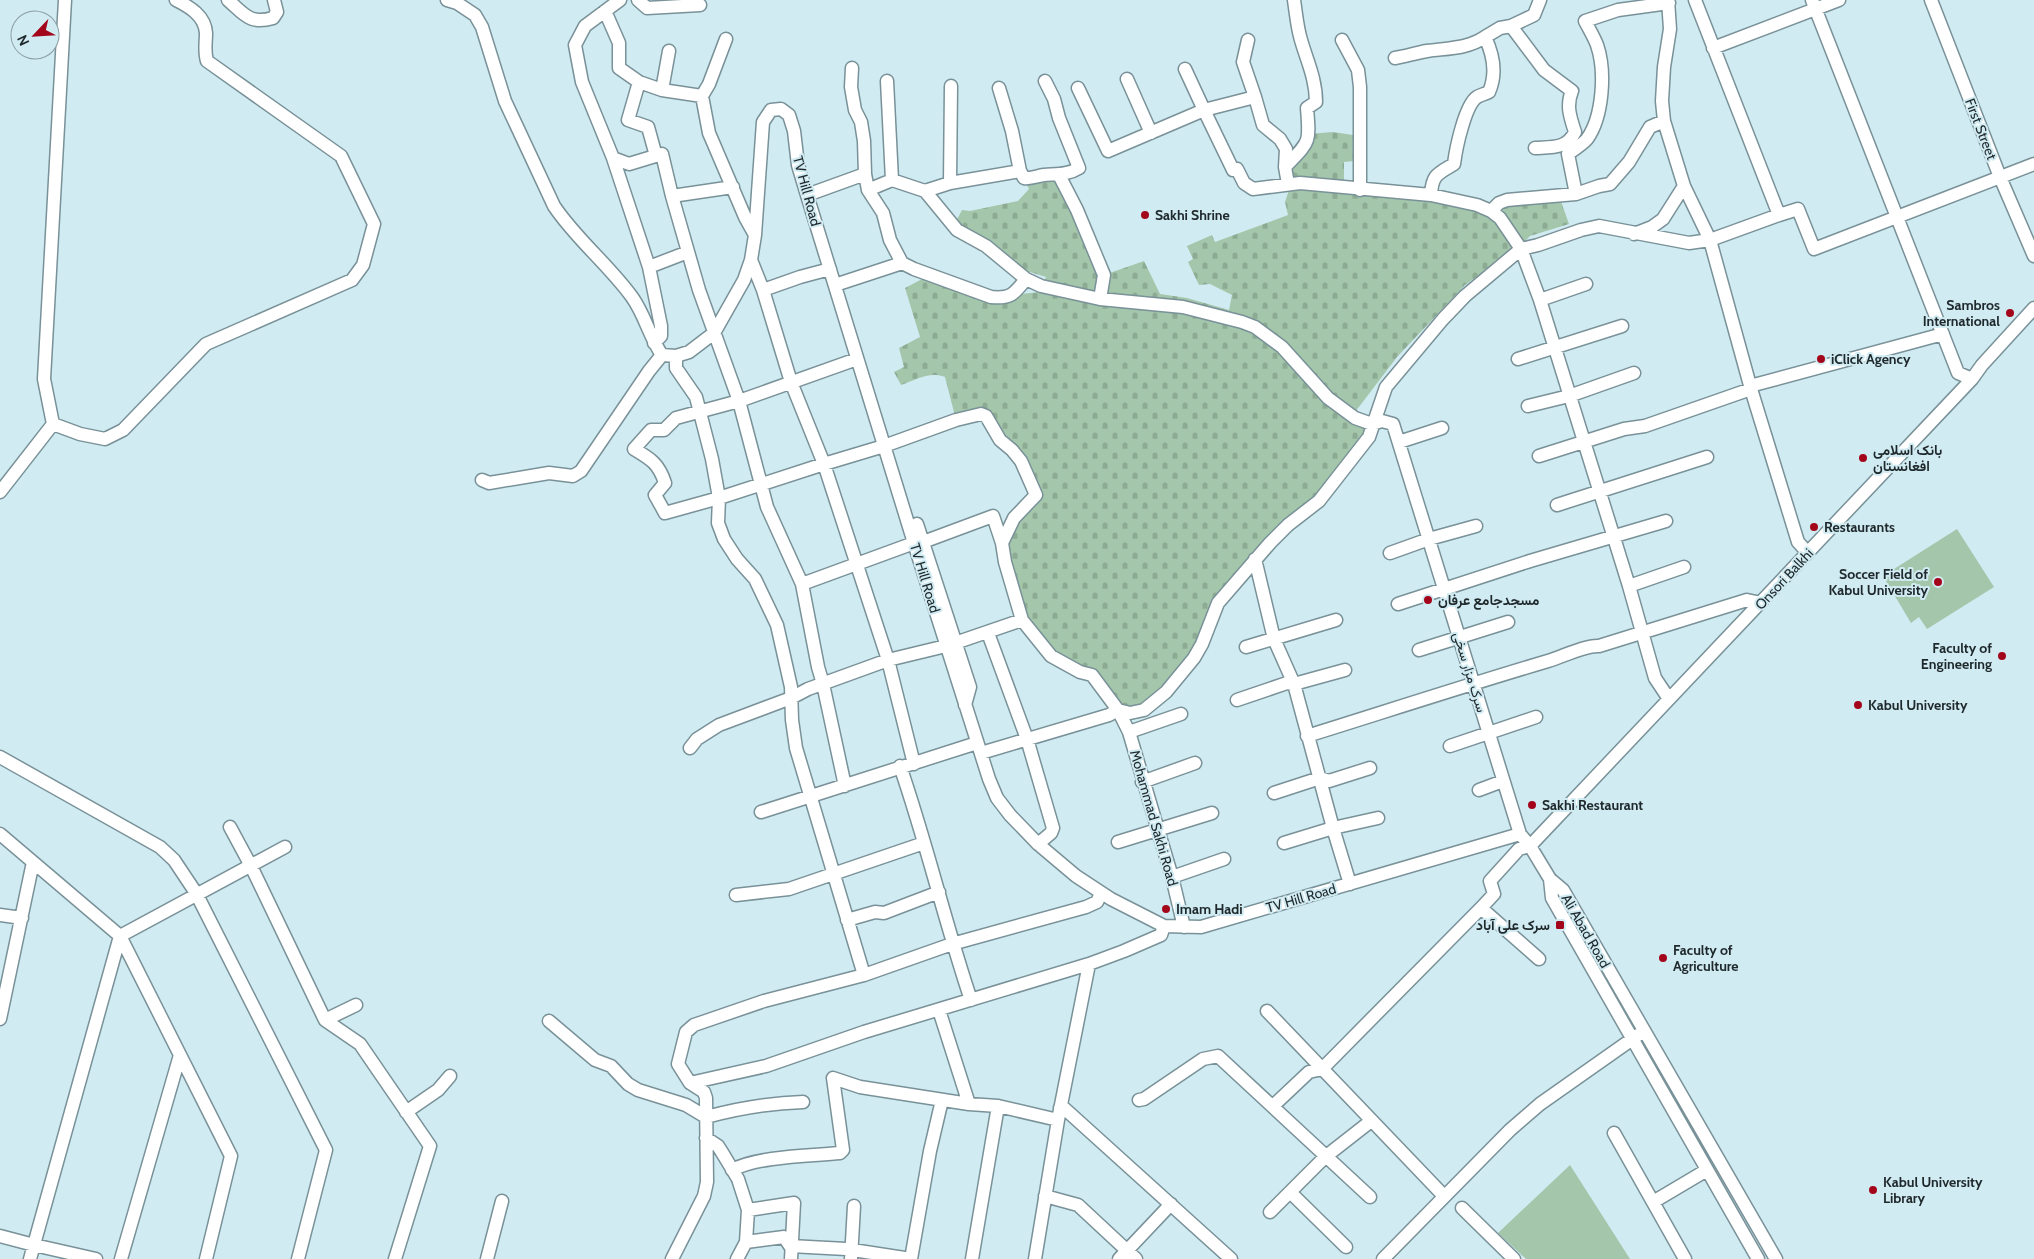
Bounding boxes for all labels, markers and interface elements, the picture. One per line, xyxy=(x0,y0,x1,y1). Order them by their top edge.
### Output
north arrow xyxy=(10,10,60,60)
text: N xyxy=(13,32,33,49)
street label: First Street xyxy=(1961,96,2001,162)
street label: TV Hill Road xyxy=(789,154,825,228)
place label: Sakhi Shrine xyxy=(1155,206,1230,224)
marker: Sakhi Shrine xyxy=(1139,209,1151,221)
place label: Sambros International xyxy=(1923,296,2000,330)
marker: Sambros International xyxy=(2004,307,2016,319)
place label: iClick Agency xyxy=(1831,350,1911,368)
marker: iClick Agency xyxy=(1815,353,1827,365)
place label: بانک اسلامی افغانستان xyxy=(1873,441,1942,475)
marker: بانک اسلامی افغانستان xyxy=(1857,452,1869,464)
place label: Restaurants xyxy=(1824,518,1895,536)
marker: Restaurants xyxy=(1808,521,1820,533)
street label: TV Hill Road xyxy=(906,541,944,615)
street label: Onsori Balkhi xyxy=(1751,544,1817,614)
place label: Soccer Field of Kabul University xyxy=(1829,565,1928,599)
marker: Soccer Field of Kabul University xyxy=(1932,576,1944,588)
place label: مسجدجامع عرفان xyxy=(1438,591,1540,610)
marker: مسجدجامع عرفان xyxy=(1422,594,1434,606)
street label: سرک مزار سخی xyxy=(1449,630,1491,714)
place label: Faculty of Engineering xyxy=(1921,639,1992,673)
marker: Faculty of Engineering xyxy=(1996,650,2008,662)
place label: Kabul University xyxy=(1868,696,1968,714)
marker: Kabul University xyxy=(1852,699,1864,711)
street label: Mohammad Sakhi Road xyxy=(1126,748,1182,888)
place label: Sakhi Restaurant xyxy=(1542,796,1643,814)
marker: Sakhi Restaurant xyxy=(1526,799,1538,811)
street label: TV Hill Road xyxy=(1264,879,1338,917)
street label: Ali Abad Road xyxy=(1558,891,1614,971)
place label: Imam Hadi xyxy=(1176,900,1243,918)
marker: Imam Hadi xyxy=(1160,903,1172,915)
place label: سرک علی آباد xyxy=(1476,916,1550,934)
marker: سرک علی آباد xyxy=(1554,919,1566,931)
place label: Faculty of Agriculture xyxy=(1673,941,1739,975)
marker: Faculty of Agriculture xyxy=(1657,952,1669,964)
place label: Kabul University Library xyxy=(1883,1173,1983,1207)
marker: Kabul University Library xyxy=(1867,1184,1879,1196)

